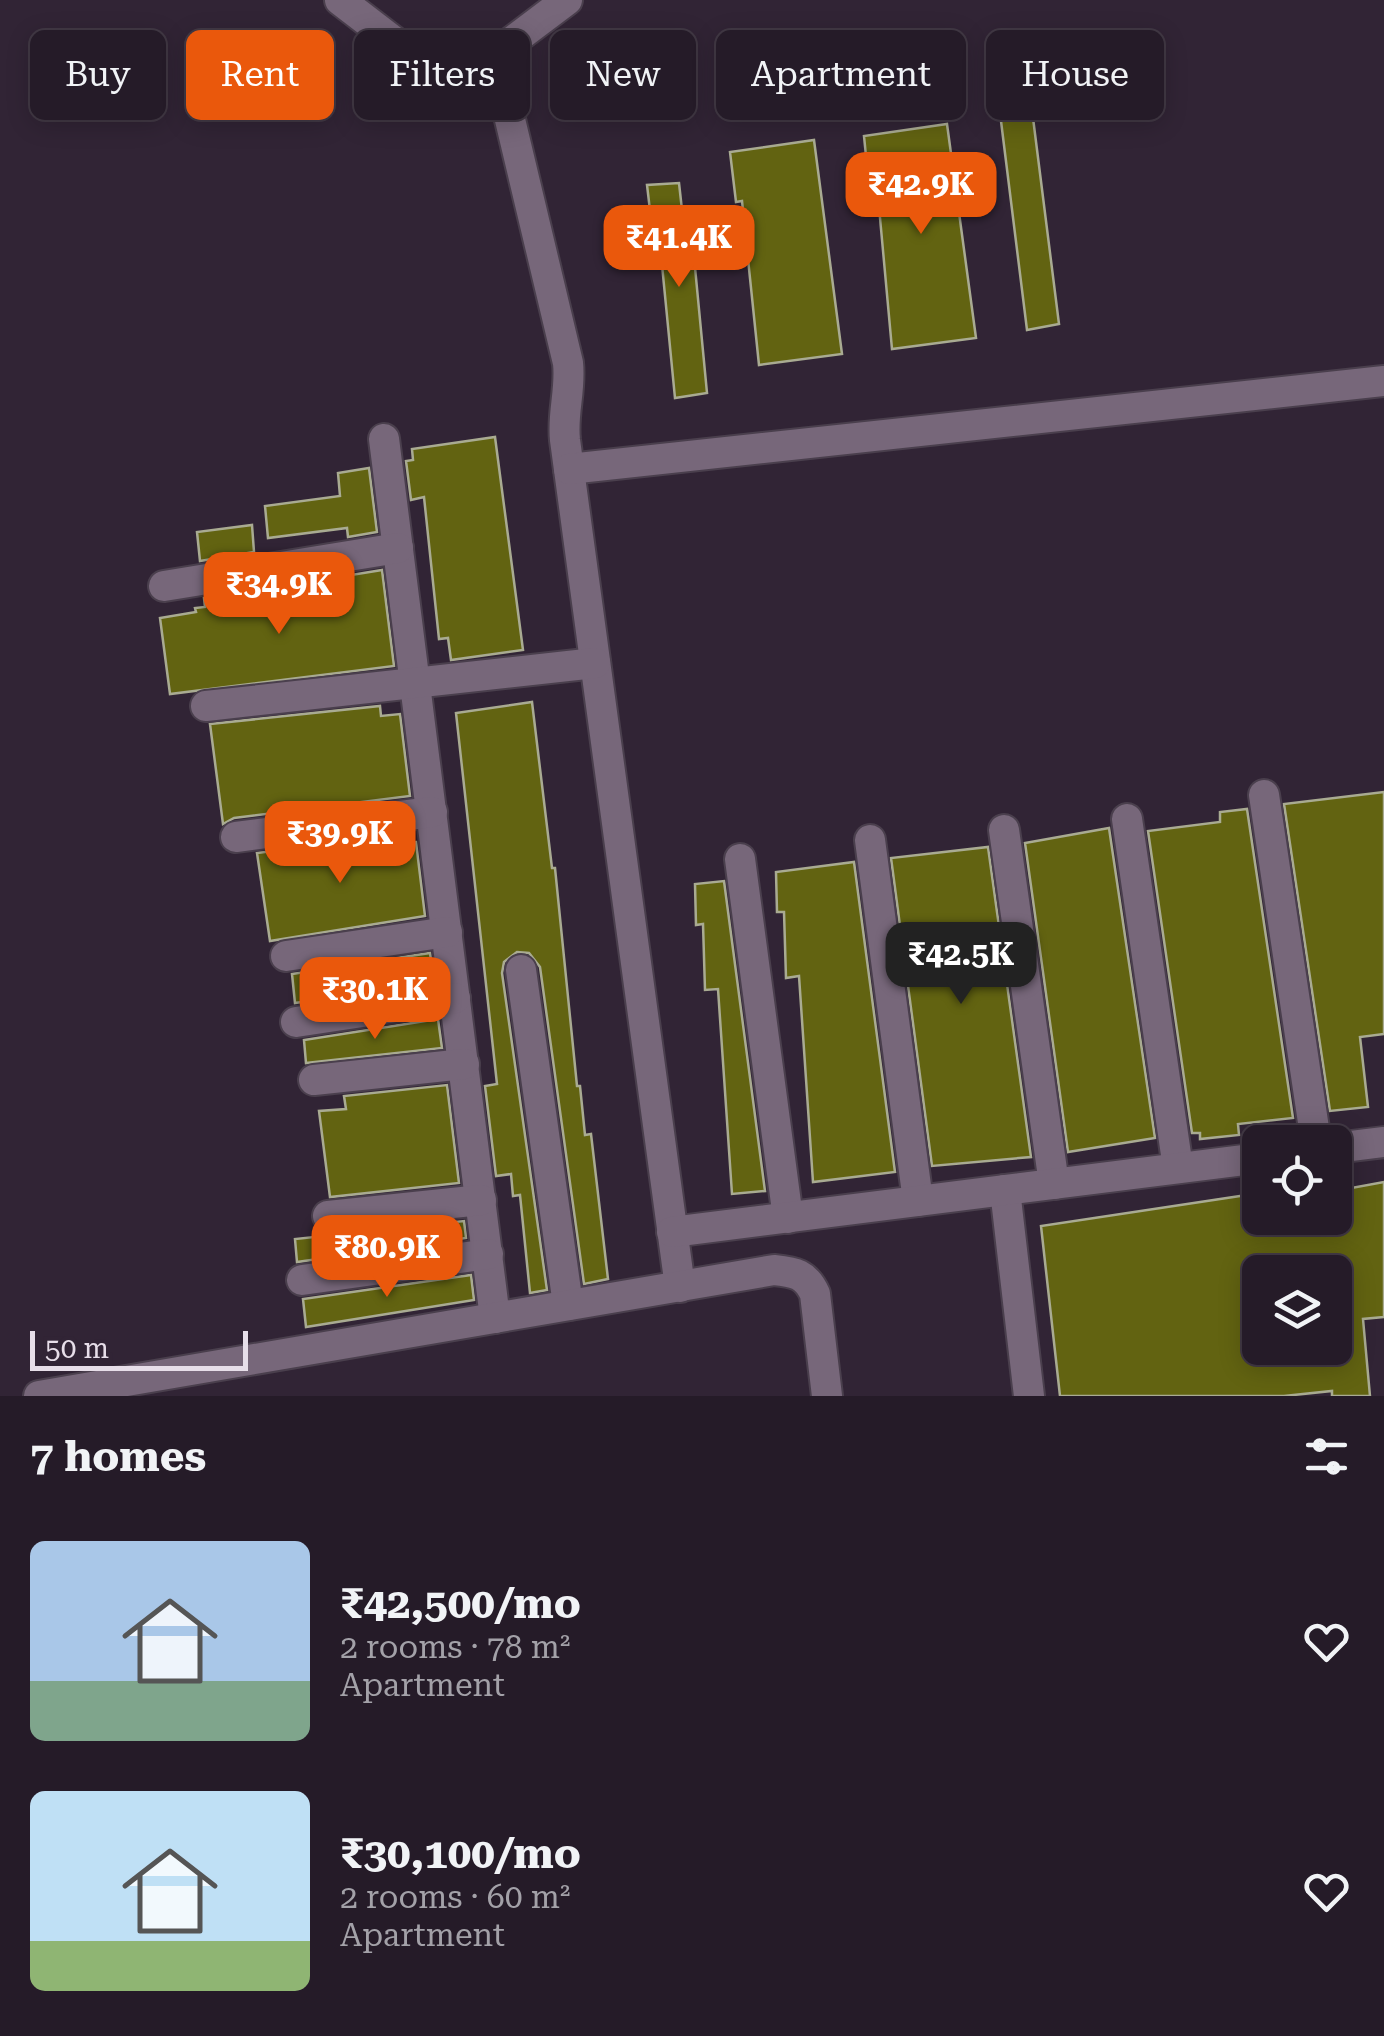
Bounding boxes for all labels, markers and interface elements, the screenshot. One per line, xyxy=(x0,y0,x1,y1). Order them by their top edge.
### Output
chip: Buy xyxy=(30,30,166,120)
chip: Rent xyxy=(186,30,334,120)
chip: Filters xyxy=(354,30,530,120)
chip: New xyxy=(550,30,696,120)
chip: Apartment xyxy=(716,30,966,120)
chip: House xyxy=(986,30,1164,120)
pin: ₹42.9K xyxy=(840,152,1002,237)
text: ₹42.9K xyxy=(868,165,974,203)
pin: ₹41.4K xyxy=(598,205,760,290)
text: ₹41.4K xyxy=(626,218,732,256)
pin: ₹34.9K xyxy=(198,552,360,637)
text: ₹34.9K xyxy=(226,565,332,603)
pin: ₹39.9K xyxy=(259,801,421,886)
text: ₹39.9K xyxy=(287,814,393,852)
pin: ₹42.5K xyxy=(880,922,1042,1007)
text: ₹42.5K xyxy=(908,935,1014,973)
pin: ₹30.1K xyxy=(294,957,456,1042)
text: ₹30.1K xyxy=(322,970,428,1008)
map controls xyxy=(1242,1125,1352,1365)
button: locate xyxy=(1242,1125,1352,1235)
pin: ₹80.9K xyxy=(306,1215,468,1300)
text: ₹80.9K xyxy=(334,1228,440,1266)
button: layers xyxy=(1242,1255,1352,1365)
scale bar xyxy=(30,1326,248,1370)
text: 50 m xyxy=(45,1332,109,1365)
icon: filters xyxy=(1299,1429,1354,1484)
text: 7 homes xyxy=(30,1432,206,1481)
text: ₹42,500/mo xyxy=(340,1579,581,1628)
icon: home xyxy=(110,1581,230,1701)
icon: heart xyxy=(1299,1614,1354,1669)
text: 2 rooms · 78 m² xyxy=(340,1628,570,1666)
text: Apartment xyxy=(340,1666,505,1704)
text: ₹30,100/mo xyxy=(340,1829,581,1878)
icon: home xyxy=(110,1831,230,1951)
icon: heart xyxy=(1299,1864,1354,1919)
text: 2 rooms · 60 m² xyxy=(340,1878,570,1916)
text: Apartment xyxy=(340,1916,505,1954)

